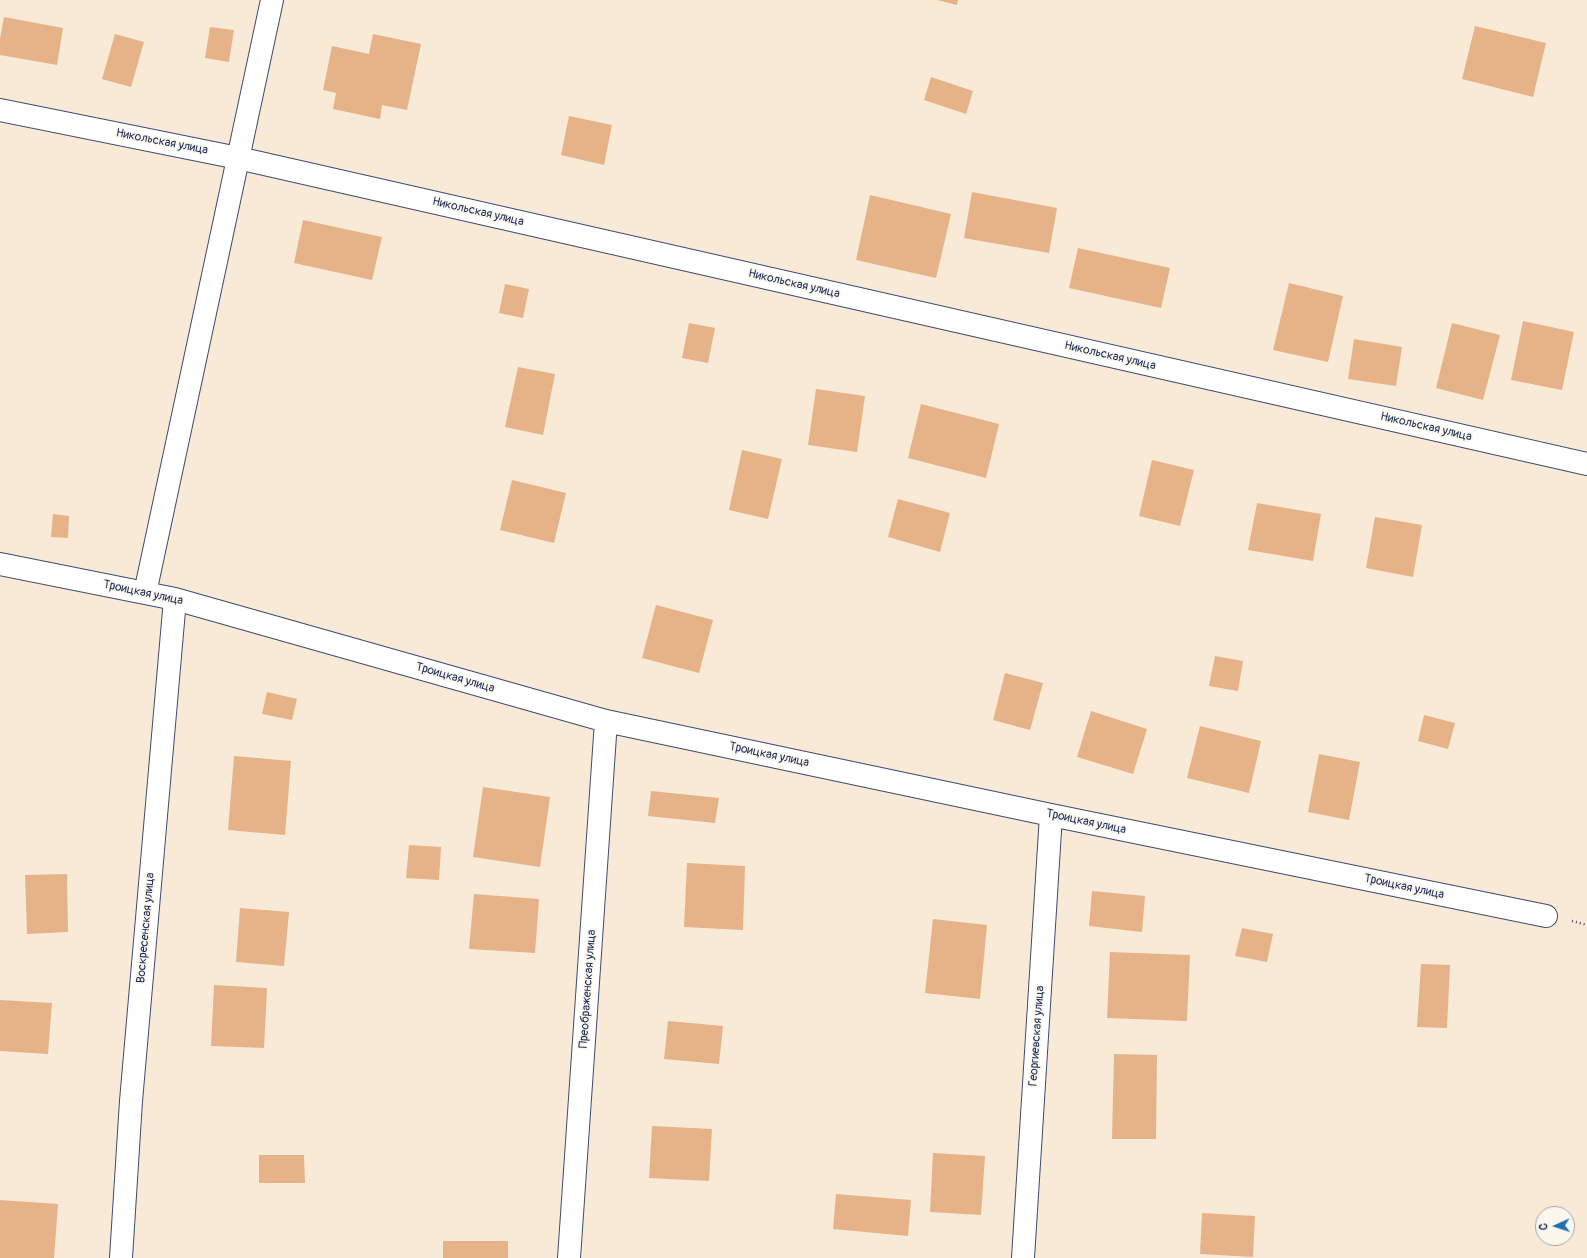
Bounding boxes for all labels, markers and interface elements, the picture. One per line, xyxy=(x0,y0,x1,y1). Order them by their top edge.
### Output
street label: Никольская улица xyxy=(115,126,209,158)
street label: Никольская улица xyxy=(431,194,525,230)
street label: Никольская улица xyxy=(747,266,841,302)
street label: Никольская улица xyxy=(1063,338,1157,374)
street label: Никольская улица xyxy=(1379,409,1473,445)
street label: Троицкая улица xyxy=(102,577,184,609)
street label: Троицкая улица xyxy=(414,660,496,696)
street label: Троицкая улица xyxy=(728,739,810,771)
street label: Троицкая улица xyxy=(1045,806,1127,838)
street label: Троицкая улица xyxy=(1363,871,1445,903)
street label: Воскресенская улица xyxy=(134,872,158,984)
street label: Преображенская улица xyxy=(577,929,599,1049)
street label: Георгиевская улица xyxy=(1026,985,1048,1087)
north arrow xyxy=(1535,1206,1575,1246)
text: С xyxy=(1537,1223,1550,1230)

